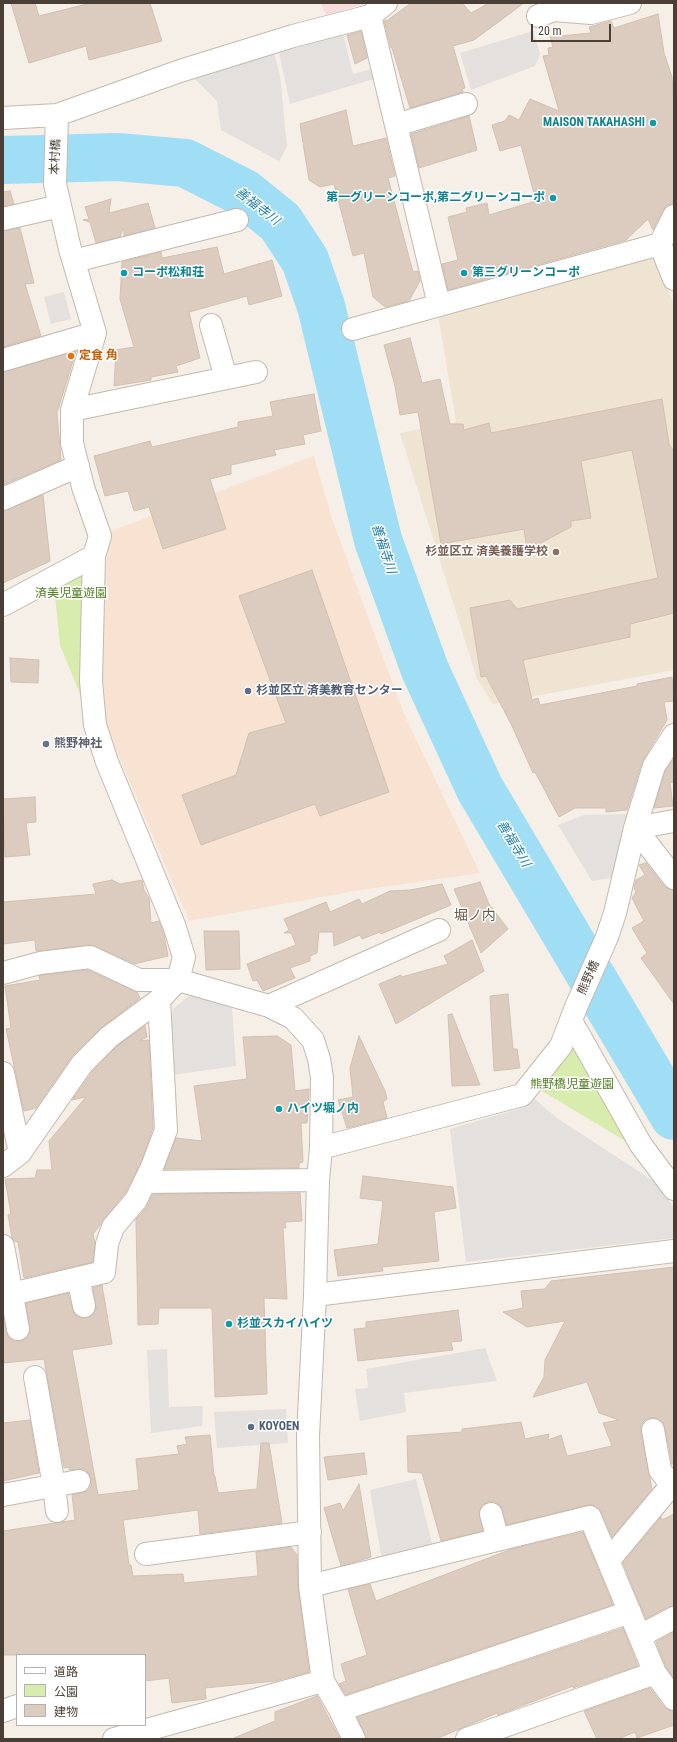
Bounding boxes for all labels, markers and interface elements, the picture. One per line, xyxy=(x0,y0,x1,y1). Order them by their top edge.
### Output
scale bar xyxy=(533,16,613,42)
text: 20 m xyxy=(538,24,562,38)
place label: MAISON TAKAHASHI xyxy=(543,116,645,130)
marker: MAISON TAKAHASHI xyxy=(648,118,658,128)
street label: 本村橋 xyxy=(48,139,64,175)
water label: 善福寺川 xyxy=(232,185,282,229)
place label: 第一グリーンコーポ,第二グリーンコーポ xyxy=(326,191,545,205)
marker: 第一グリーンコーポ,第二グリーンコーポ xyxy=(548,193,558,203)
place label: コーポ松和荘 xyxy=(132,266,204,280)
place label: 第三グリーンコーポ xyxy=(472,266,580,280)
marker: コーポ松和荘 xyxy=(119,268,129,278)
marker: 第三グリーンコーポ xyxy=(459,268,469,278)
place label: 定食 角 xyxy=(79,349,118,363)
marker: 定食 角 xyxy=(66,351,76,361)
water label: 善福寺川 xyxy=(368,522,398,576)
place label: 杉並区立 済美養護学校 xyxy=(425,545,548,559)
marker: 杉並区立 済美養護学校 xyxy=(551,547,561,557)
park label: 済美児童遊園 xyxy=(35,587,107,601)
place label: 杉並区立 済美教育センター xyxy=(256,684,403,698)
marker: 杉並区立 済美教育センター xyxy=(243,686,253,696)
place label: 熊野神社 xyxy=(54,737,102,751)
marker: 熊野神社 xyxy=(41,739,51,749)
water label: 善福寺川 xyxy=(493,818,533,870)
district label: 堀ノ内 xyxy=(454,908,496,924)
street label: 熊野橋 xyxy=(575,959,603,997)
park label: 熊野橋児童遊園 xyxy=(530,1078,614,1092)
place label: ハイツ堀ノ内 xyxy=(287,1102,359,1116)
marker: ハイツ堀ノ内 xyxy=(274,1104,284,1114)
place label: 杉並スカイハイツ xyxy=(237,1317,333,1331)
marker: 杉並スカイハイツ xyxy=(224,1319,234,1329)
place label: KOYOEN xyxy=(259,1420,299,1434)
marker: KOYOEN xyxy=(246,1422,256,1432)
legend xyxy=(16,1654,146,1726)
text: 道路 xyxy=(54,1665,78,1679)
text: 公園 xyxy=(54,1685,78,1699)
text: 建物 xyxy=(54,1705,78,1719)

